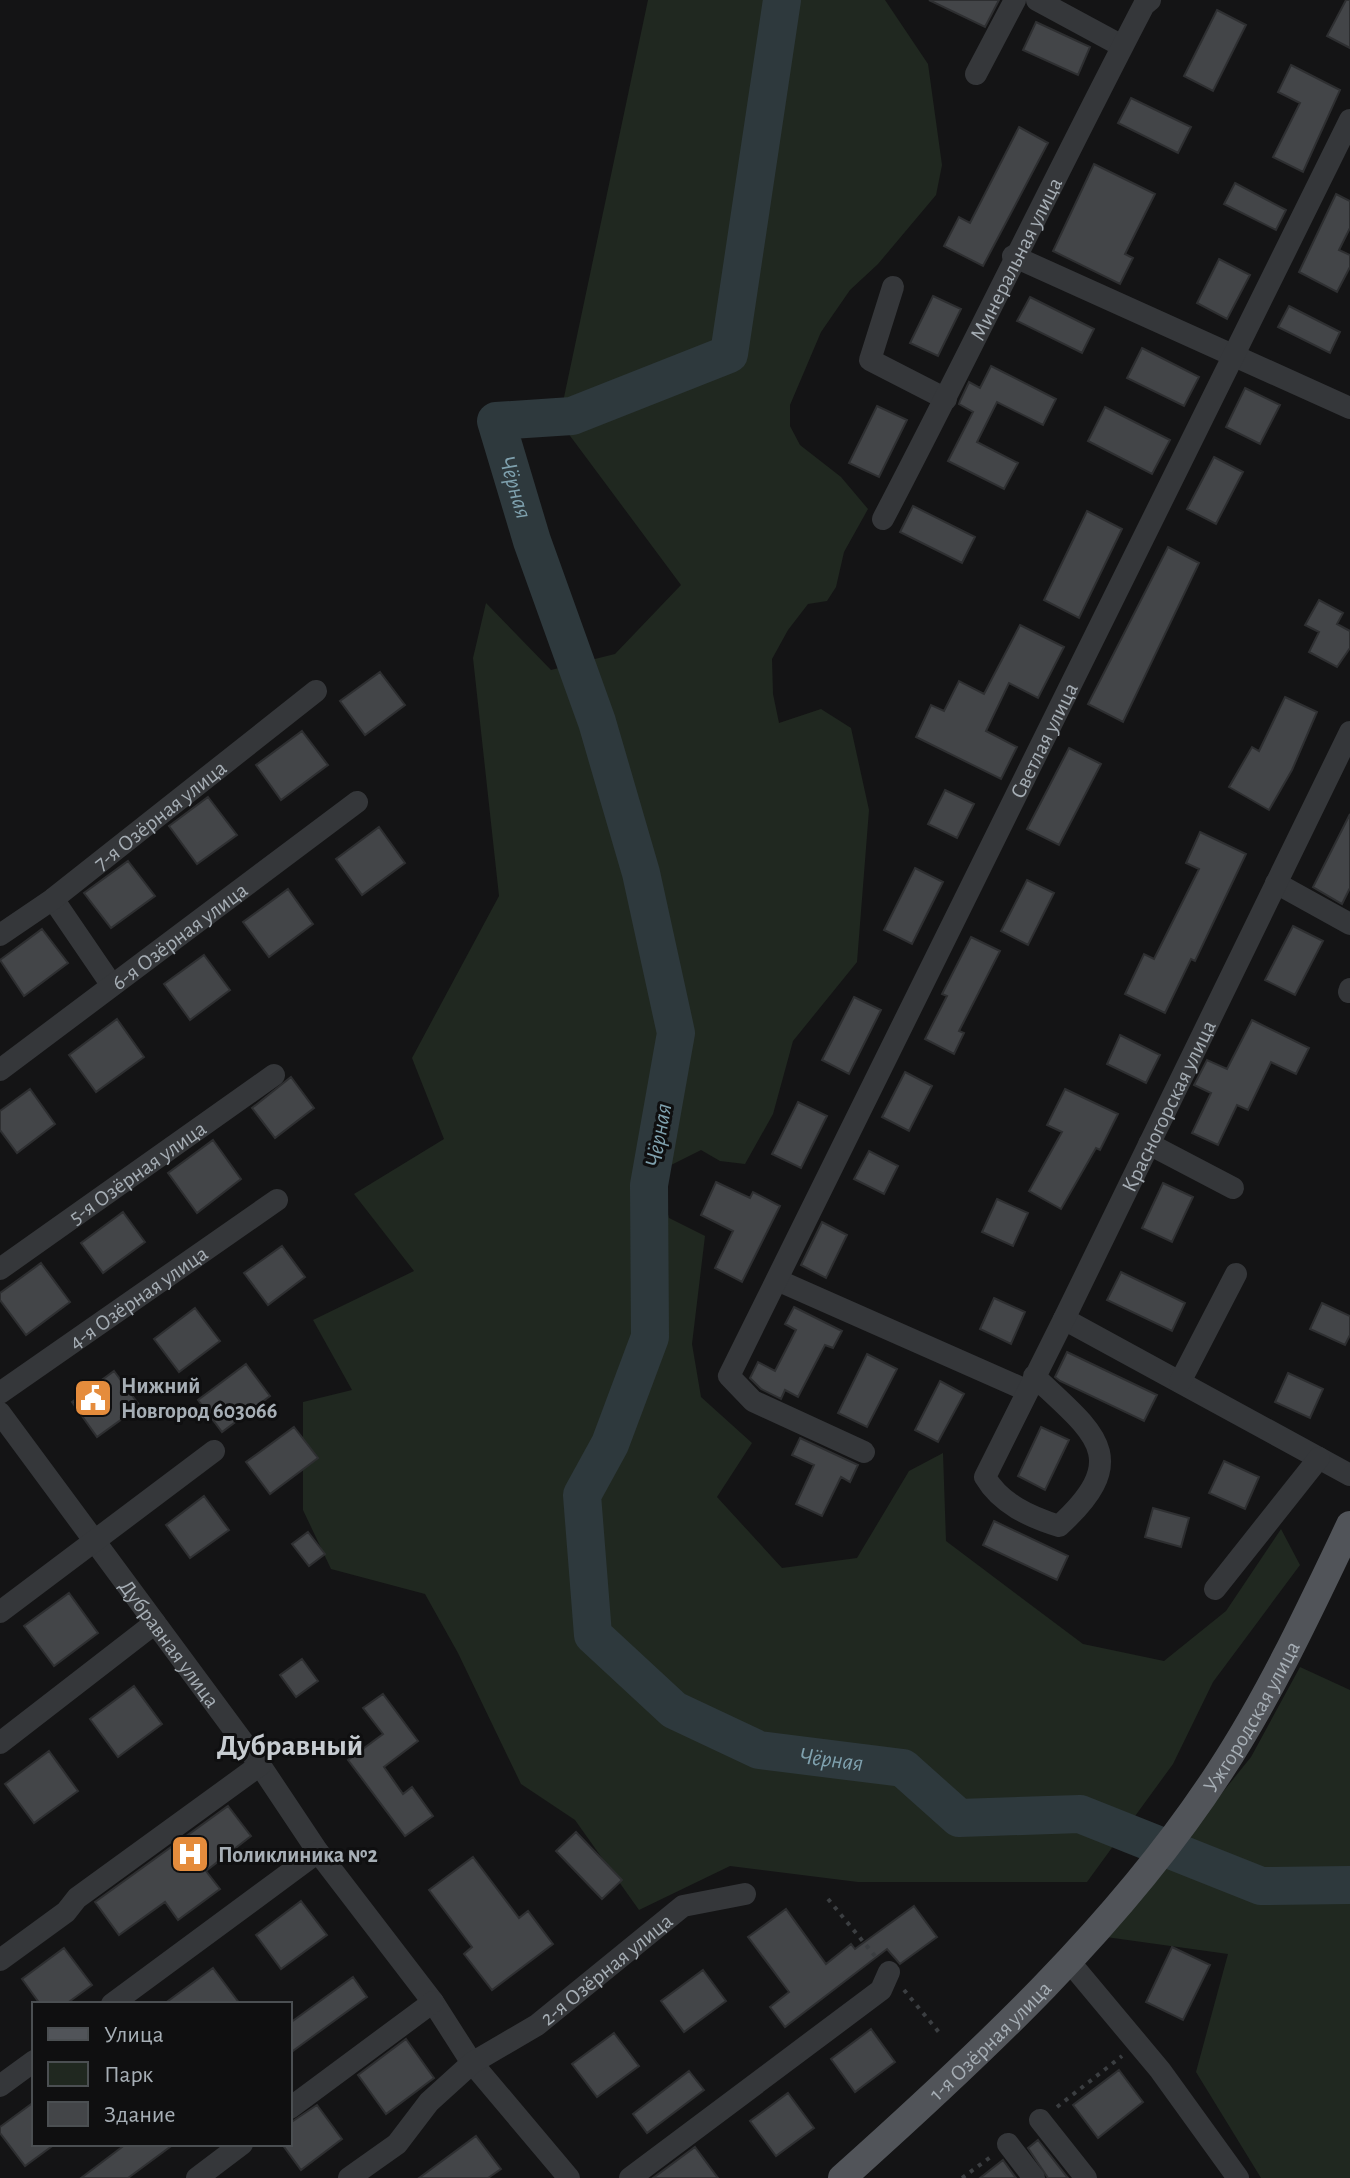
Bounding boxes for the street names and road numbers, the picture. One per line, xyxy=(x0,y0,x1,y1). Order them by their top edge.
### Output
street label: Минеральная улица xyxy=(966,174,1066,344)
street label: Светлая улица xyxy=(1006,679,1082,802)
street label: 7-я Озёрная улица xyxy=(90,757,231,874)
street label: 6-я Озёрная улица xyxy=(108,878,252,994)
street label: Красногорская улица xyxy=(1118,1017,1220,1196)
street label: 5-я Озёрная улица xyxy=(65,1117,210,1229)
street label: 4-я Озёрная улица xyxy=(65,1242,212,1354)
street label: Дубравная улица xyxy=(115,1575,223,1712)
street label: Ужгородская улица xyxy=(1199,1638,1304,1797)
street label: 2-я Озёрная улица xyxy=(536,1909,677,2030)
street label: 1-я Озёрная улица xyxy=(925,1977,1056,2105)

